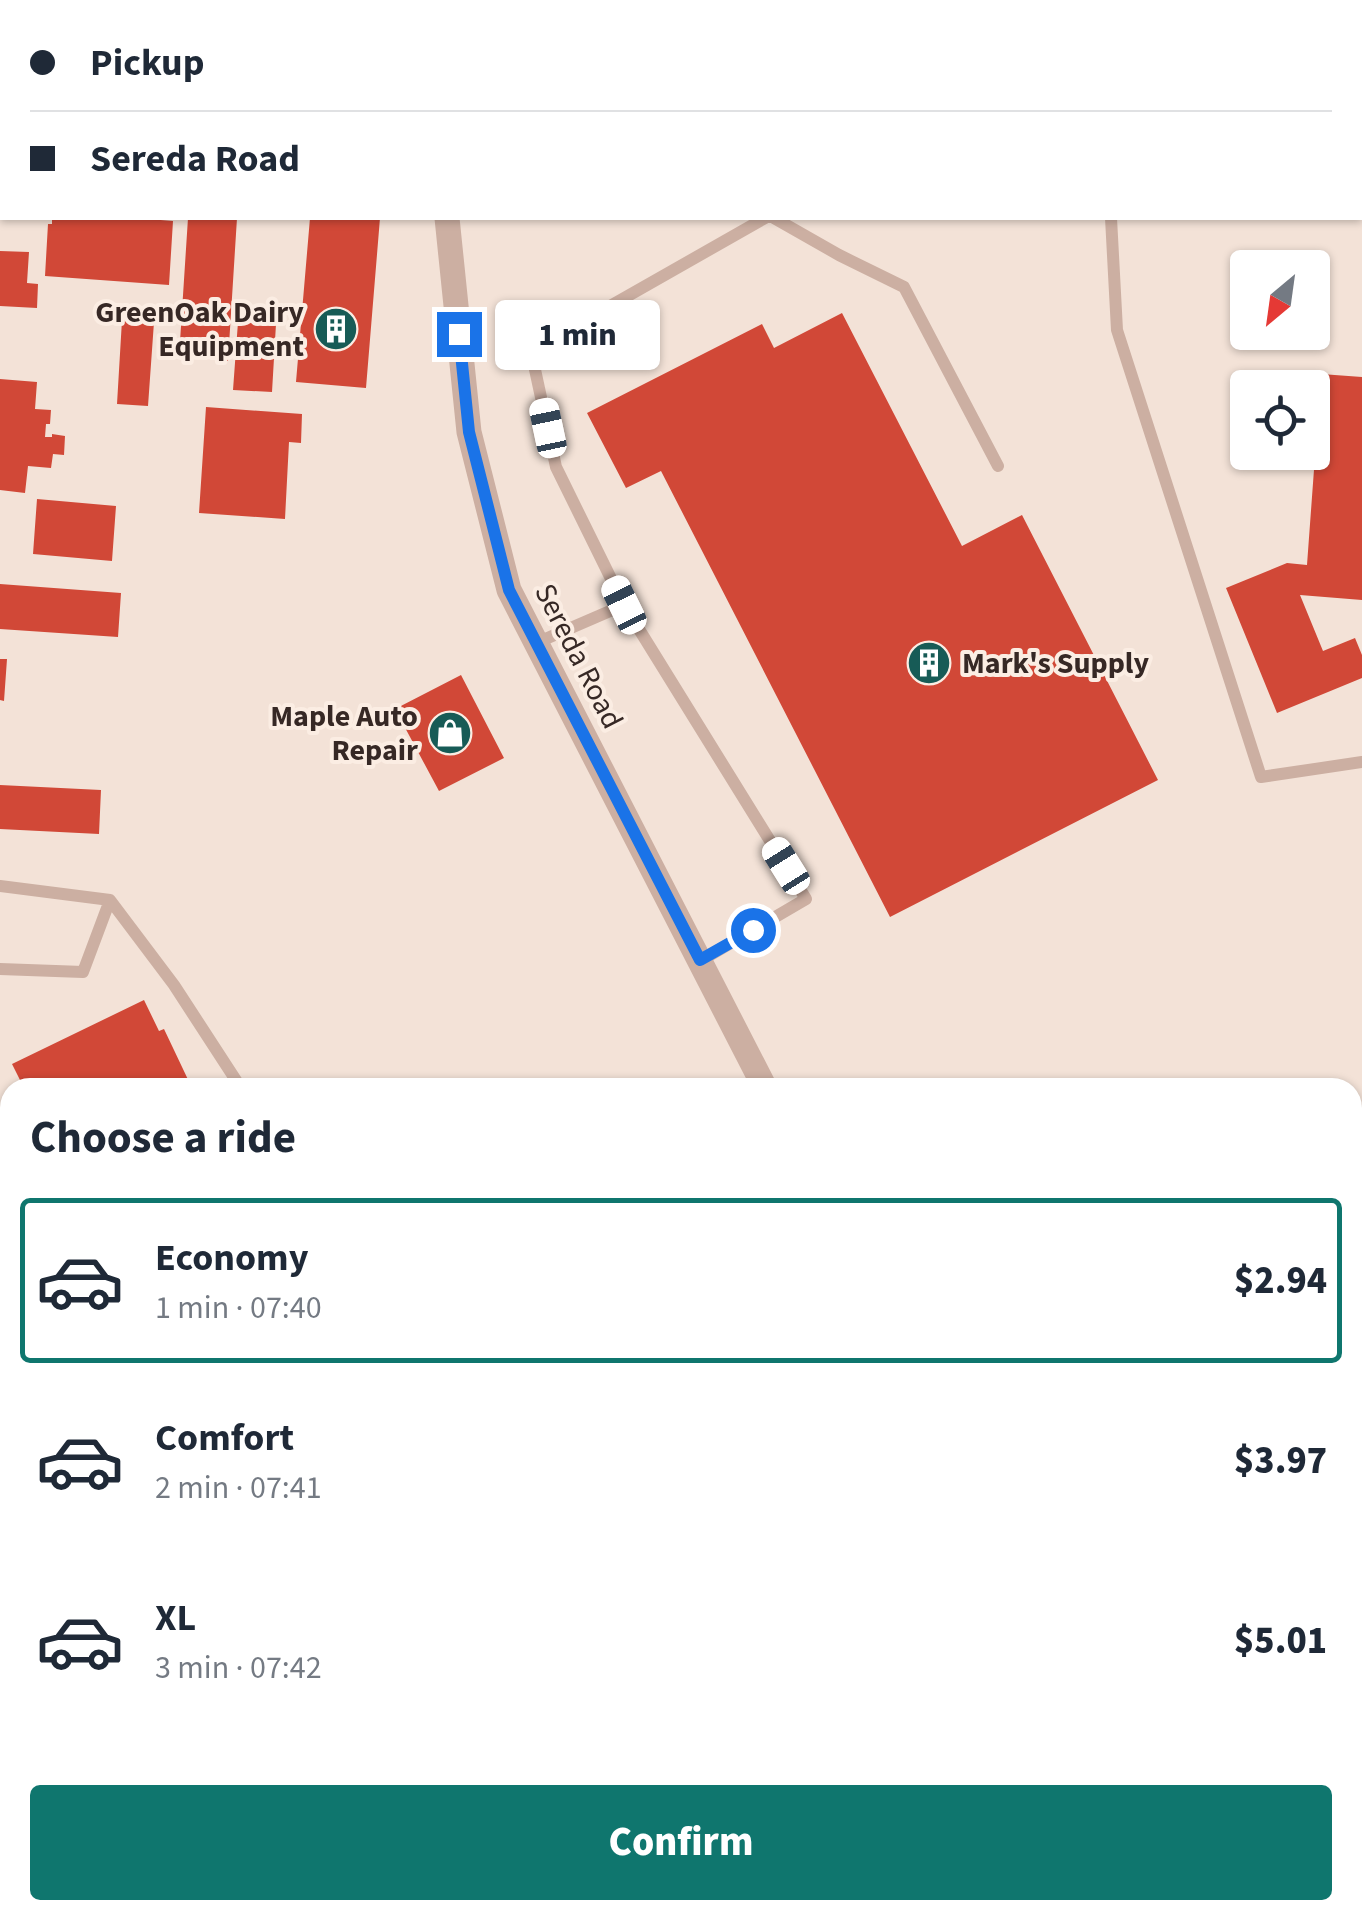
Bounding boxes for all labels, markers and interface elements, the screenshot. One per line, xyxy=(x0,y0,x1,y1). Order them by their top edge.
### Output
text: Pickup xyxy=(90,36,204,90)
text: Sereda Road xyxy=(90,132,300,186)
north arrow xyxy=(1230,250,1330,350)
map controls xyxy=(1230,250,1330,470)
place label: GreenOak Dairy Equipment xyxy=(95,291,304,368)
callout: 1 min xyxy=(494,299,659,369)
building icon: GreenOak Dairy Equipment xyxy=(313,306,359,352)
route end xyxy=(437,312,482,357)
text: 1 min xyxy=(538,312,617,358)
button: locate xyxy=(1230,370,1330,470)
car xyxy=(527,396,569,460)
car xyxy=(597,571,651,639)
street label: Sereda Road xyxy=(524,576,634,736)
building icon: Mark's Supply xyxy=(906,640,952,686)
place label: Mark's Supply xyxy=(962,642,1149,685)
place label: Maple Auto Repair xyxy=(270,695,418,772)
shop icon: Maple Auto Repair xyxy=(427,710,473,756)
car xyxy=(757,833,815,899)
route start xyxy=(731,908,776,953)
text: Choose a ride xyxy=(30,1106,296,1170)
text: Economy xyxy=(155,1231,308,1285)
icon: car xyxy=(35,1236,125,1326)
text: $2.94 xyxy=(1234,1254,1327,1308)
text: 1 min · 07:40 xyxy=(155,1285,322,1331)
text: Comfort xyxy=(155,1411,294,1465)
icon: car xyxy=(35,1416,125,1506)
text: $3.97 xyxy=(1234,1434,1327,1488)
text: 2 min · 07:41 xyxy=(155,1465,322,1511)
text: XL xyxy=(155,1591,196,1645)
icon: car xyxy=(35,1596,125,1686)
text: $5.01 xyxy=(1234,1614,1327,1668)
text: 3 min · 07:42 xyxy=(155,1645,322,1691)
button: Confirm xyxy=(30,1785,1332,1900)

